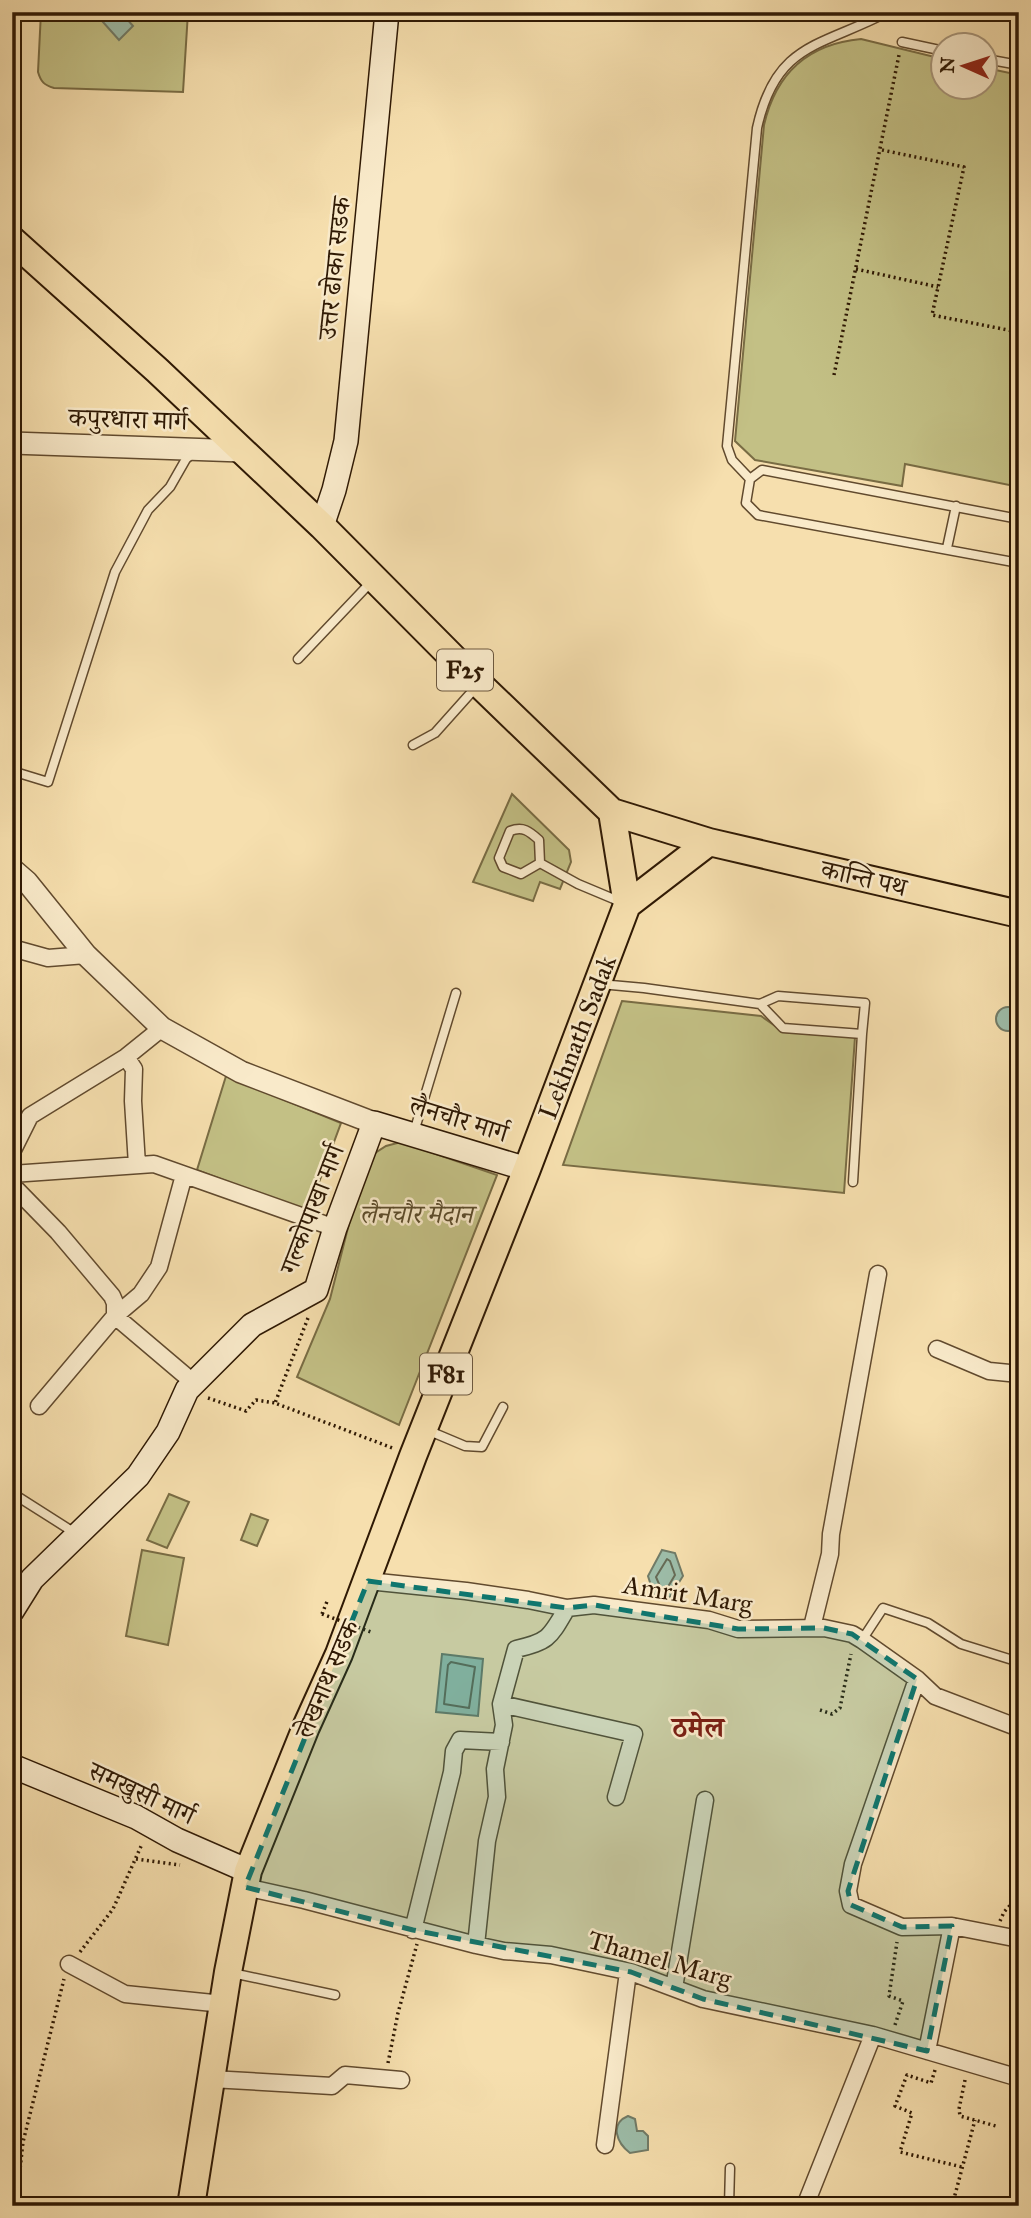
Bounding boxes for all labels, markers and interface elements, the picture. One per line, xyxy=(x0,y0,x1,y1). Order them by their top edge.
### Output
north arrow xyxy=(930,32,1000,102)
text: N xyxy=(936,56,959,74)
street label: उत्तर ढोका सडक xyxy=(310,194,358,343)
street label: कपुरधारा मार्ग xyxy=(66,401,189,438)
road number: F25 xyxy=(437,650,493,690)
street label: कान्ति पथ xyxy=(816,852,912,904)
street label: Lekhnath Sadak xyxy=(531,950,623,1123)
street label: लैनचौर मार्ग xyxy=(404,1088,514,1150)
street label: गल्कोपाखा मार्ग xyxy=(272,1138,352,1280)
park label: लैनचौर मैदान xyxy=(359,1198,478,1230)
road number: F81 xyxy=(420,1354,472,1394)
street label: Amrit Marg xyxy=(620,1568,756,1620)
street label: लेखनाथ सडक xyxy=(287,1614,367,1745)
district label: ठमेल xyxy=(670,1710,726,1745)
street label: समखुसी मार्ग xyxy=(81,1754,202,1833)
street label: Thamel Marg xyxy=(584,1923,736,1995)

